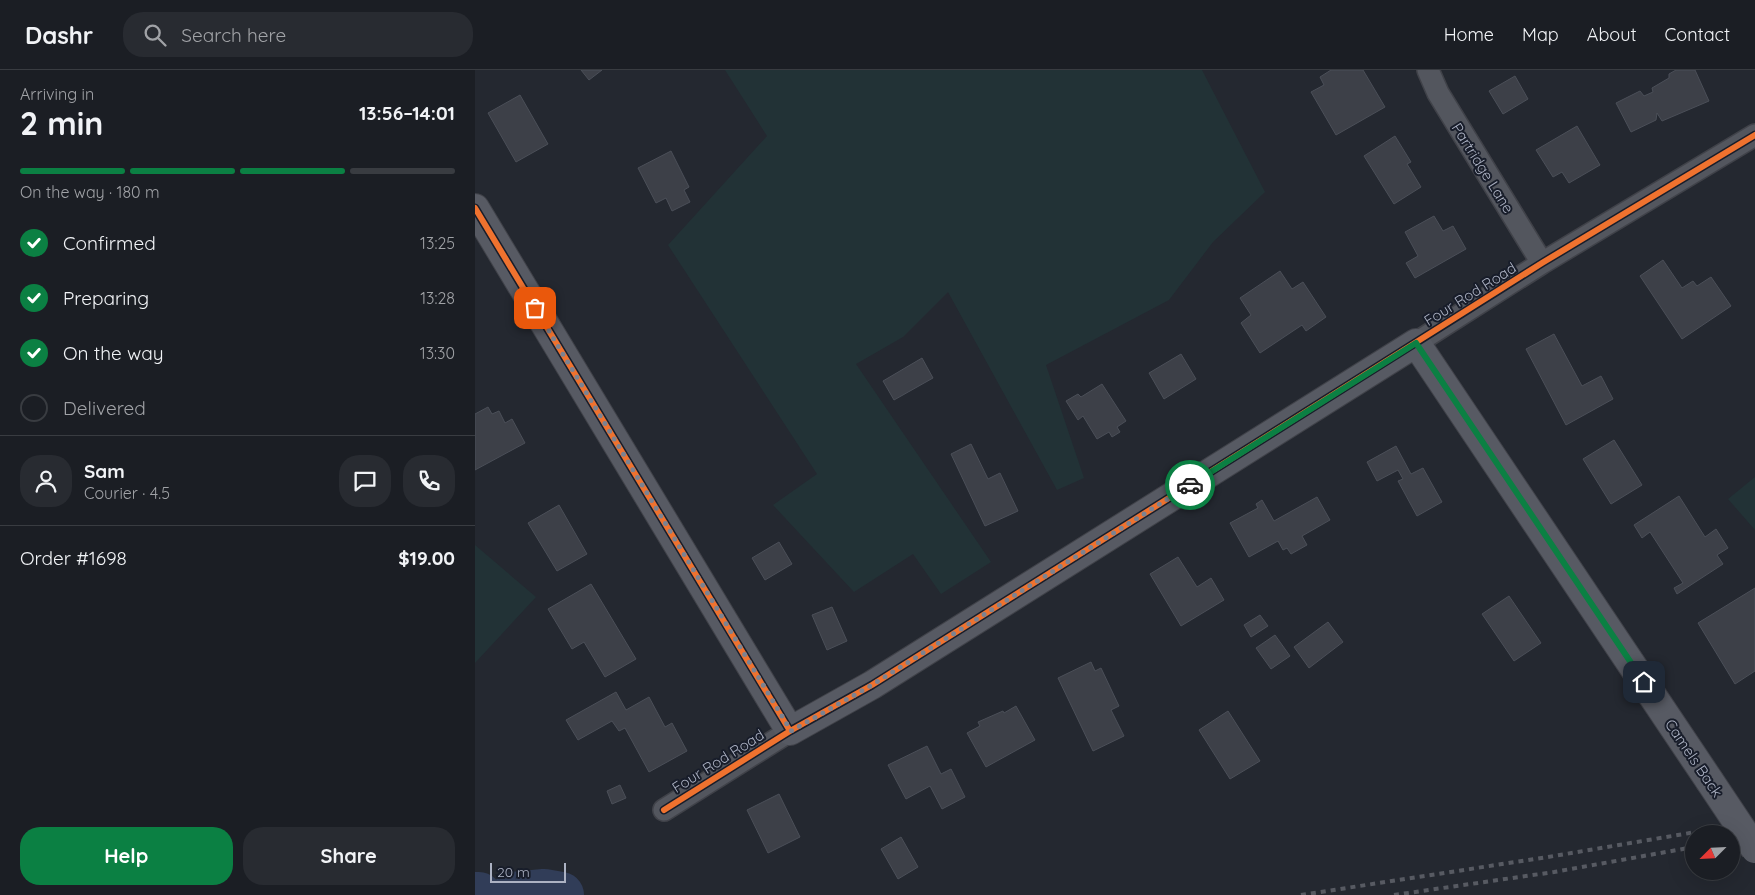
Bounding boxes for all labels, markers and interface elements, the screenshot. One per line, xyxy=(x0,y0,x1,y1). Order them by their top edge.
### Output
search box xyxy=(123,12,473,57)
text: Dashr xyxy=(25,20,93,50)
icon: search xyxy=(141,21,169,49)
text: Search here xyxy=(181,23,286,47)
text: Home xyxy=(1444,23,1494,46)
text: Map xyxy=(1522,23,1559,46)
text: About xyxy=(1587,23,1637,46)
text: Contact xyxy=(1665,23,1730,46)
text: Arriving in xyxy=(20,84,94,104)
text: 13:56–14:01 xyxy=(359,101,455,125)
text: 2 min xyxy=(20,103,103,143)
street label: Partridge Lane xyxy=(1448,119,1518,217)
text: On the way · 180 m xyxy=(20,182,160,202)
icon: check xyxy=(20,229,48,257)
text: Confirmed xyxy=(63,231,156,255)
text: 13:25 xyxy=(420,233,455,253)
street label: Four Rod Road xyxy=(1420,258,1520,330)
icon: check xyxy=(20,284,48,312)
text: Preparing xyxy=(63,286,149,310)
pin xyxy=(514,287,556,329)
text: 13:28 xyxy=(420,288,455,308)
icon: bag xyxy=(521,294,549,322)
icon: check xyxy=(20,339,48,367)
text: On the way xyxy=(63,341,164,365)
text: 13:30 xyxy=(420,343,455,363)
text: Delivered xyxy=(63,396,146,420)
button: person xyxy=(20,455,72,507)
button: chat xyxy=(339,455,391,507)
button: phone xyxy=(403,455,455,507)
text: Sam xyxy=(84,459,125,483)
courier xyxy=(1165,460,1215,510)
icon: car xyxy=(1176,471,1204,499)
text: Courier · 4.5 xyxy=(84,483,170,503)
text: Order #1698 xyxy=(20,546,127,570)
text: $19.00 xyxy=(398,546,455,570)
pin xyxy=(1623,661,1665,703)
icon: home xyxy=(1630,668,1658,696)
street label: Camels Back xyxy=(1661,715,1727,801)
street label: Four Rod Road xyxy=(668,725,768,797)
north arrow xyxy=(1685,825,1740,880)
map controls xyxy=(1685,825,1740,880)
button: Help xyxy=(20,827,233,885)
button: Share xyxy=(243,827,455,885)
scale bar xyxy=(490,860,566,883)
text: 20 m xyxy=(497,863,530,881)

